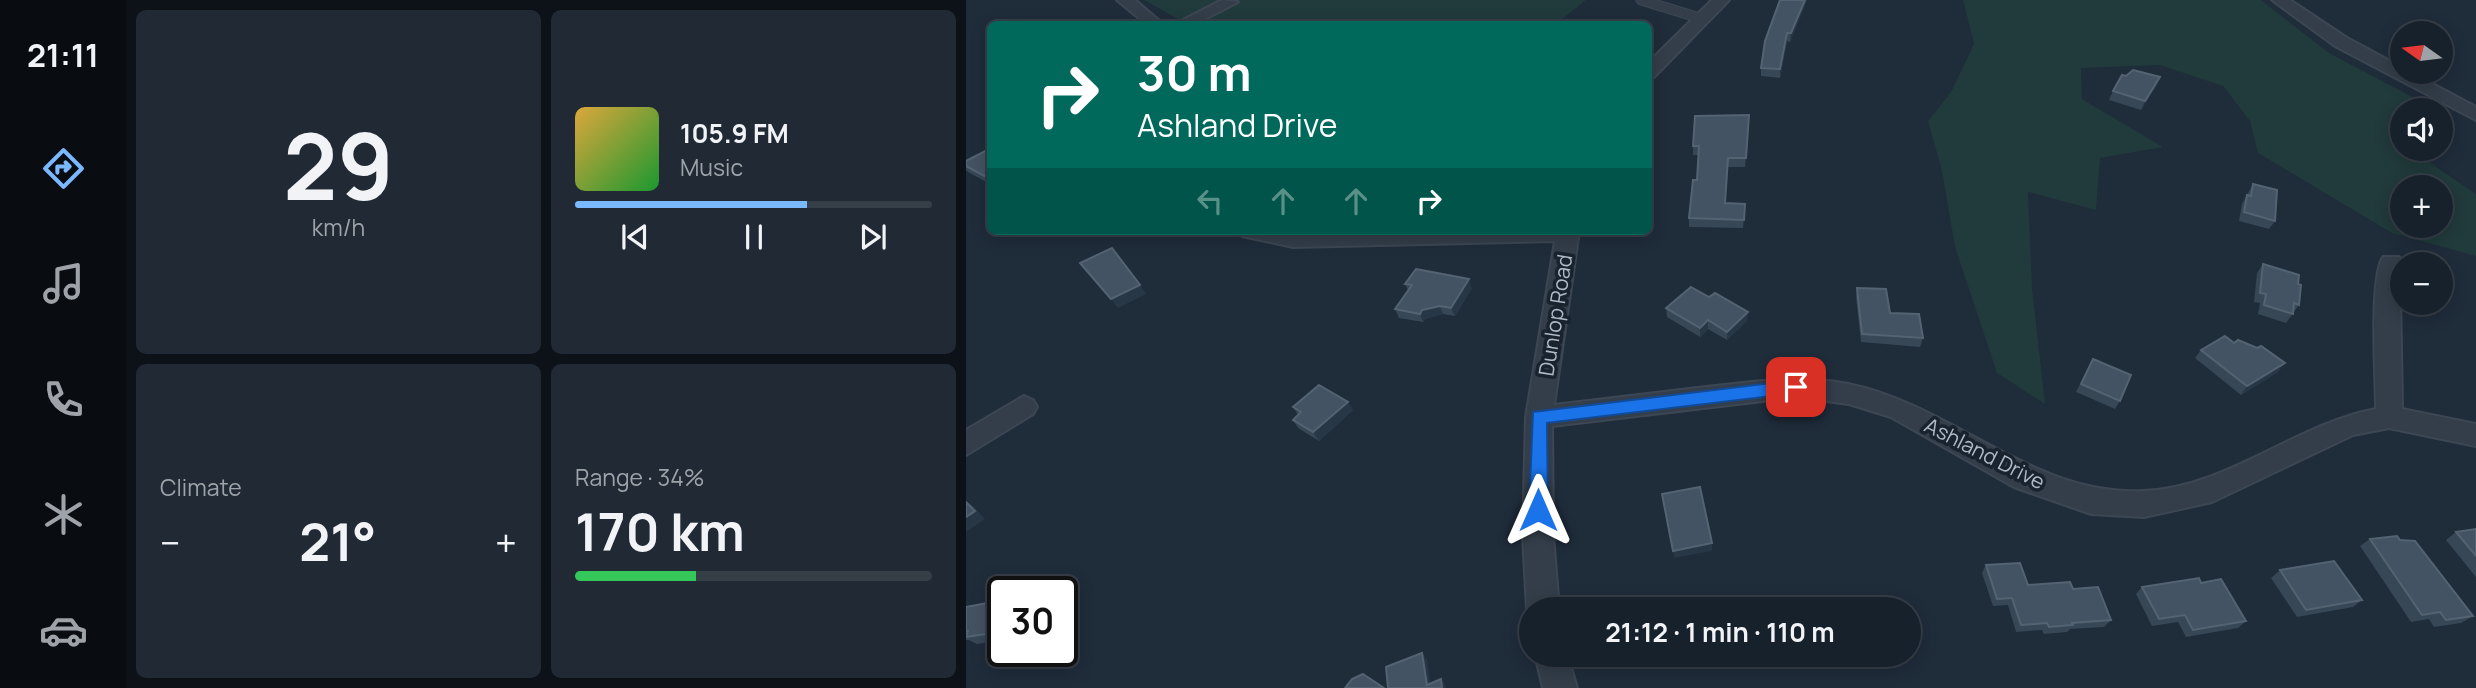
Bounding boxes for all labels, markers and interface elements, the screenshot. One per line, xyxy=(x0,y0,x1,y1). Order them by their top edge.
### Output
north arrow xyxy=(2390,21,2454,84)
map controls xyxy=(2390,21,2453,315)
text: 21:11 xyxy=(27,33,99,77)
text: 30 m xyxy=(1137,39,1252,106)
icon: right xyxy=(1022,49,1113,140)
button: sound xyxy=(2390,98,2453,161)
text: 29 xyxy=(283,103,394,227)
text: Ashland Drive xyxy=(1137,103,1337,147)
text: 105.9 FM xyxy=(680,115,789,151)
icon: directions xyxy=(39,144,88,193)
text: Music xyxy=(680,151,743,183)
button: + xyxy=(2390,175,2453,238)
icon: left xyxy=(1191,182,1229,220)
icon: ahead xyxy=(1264,182,1302,220)
icon: ahead xyxy=(1337,182,1375,220)
icon: right xyxy=(1410,182,1448,220)
text: km/h xyxy=(312,211,365,243)
icon: previous xyxy=(616,218,654,256)
icon: pause xyxy=(735,218,773,256)
icon: next xyxy=(854,218,892,256)
street label: Dunlop Road xyxy=(1532,252,1578,378)
button: − xyxy=(2390,252,2453,315)
icon: music xyxy=(39,259,88,308)
pin xyxy=(1766,357,1826,417)
icon: arrive xyxy=(1777,368,1815,406)
icon: phone xyxy=(39,375,88,424)
street label: Ashland Drive xyxy=(1920,411,2050,495)
text: Range · 34% xyxy=(575,461,704,493)
text: Climate xyxy=(160,471,242,503)
position arrow xyxy=(1501,473,1575,547)
icon: climate xyxy=(39,490,88,539)
text: 170 km xyxy=(575,496,745,567)
text: 21° xyxy=(299,506,376,577)
text: − xyxy=(160,516,181,568)
text: + xyxy=(495,516,517,568)
speed limit sign: 30 xyxy=(987,576,1078,667)
icon: car xyxy=(39,606,88,655)
text: 21:12 · 1 min · 110 m xyxy=(1605,614,1835,650)

